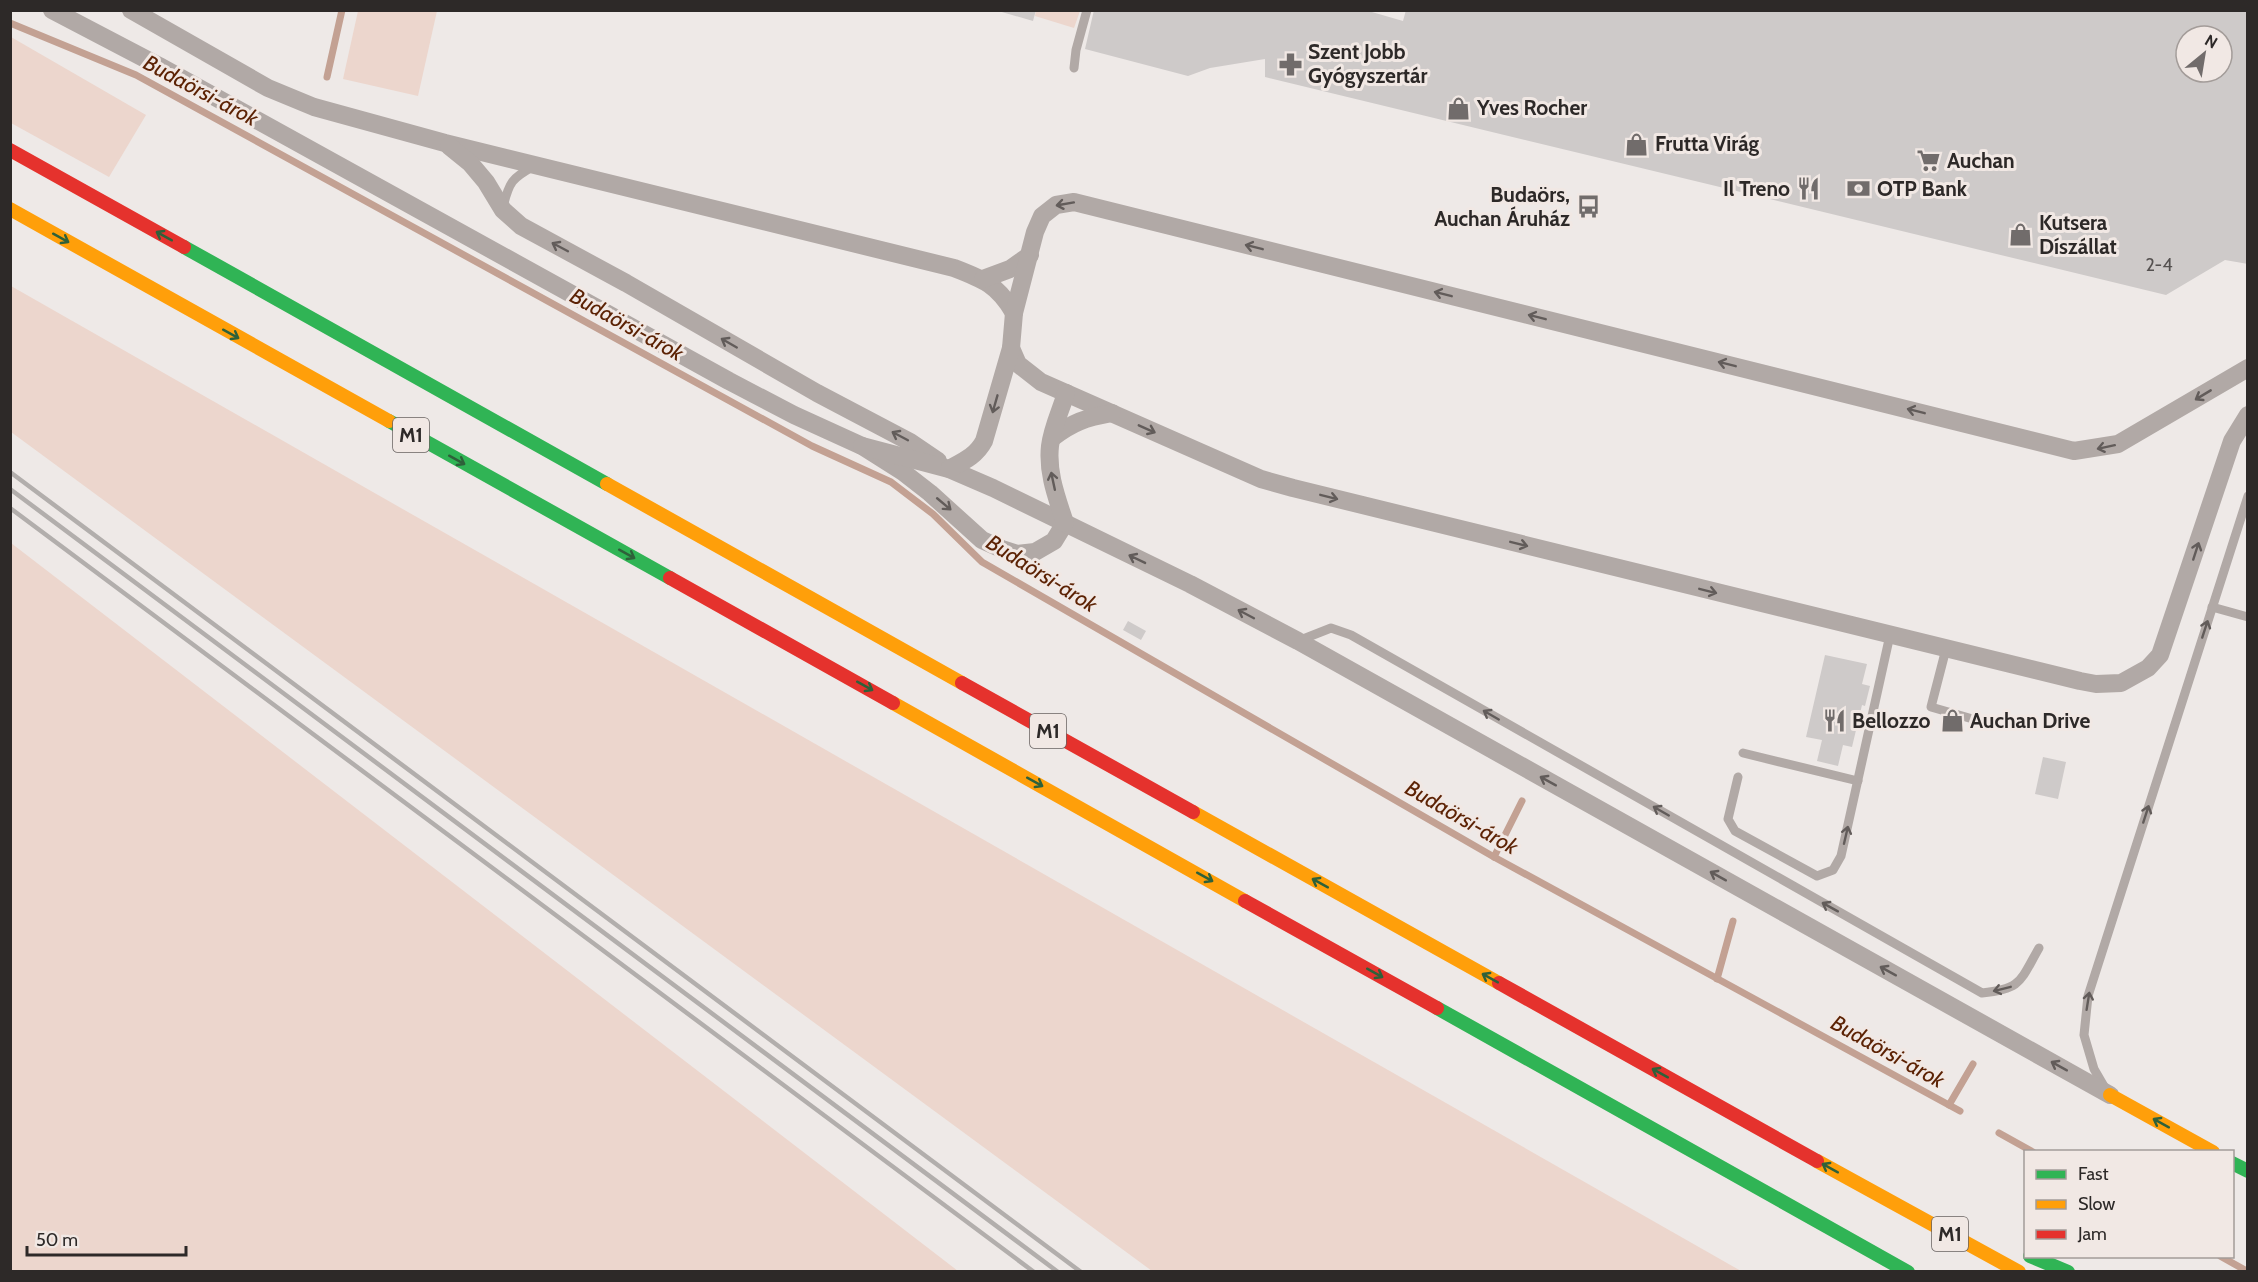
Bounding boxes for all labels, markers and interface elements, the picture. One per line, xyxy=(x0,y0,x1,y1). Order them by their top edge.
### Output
north arrow xyxy=(2174,24,2234,84)
text: N xyxy=(2202,30,2221,52)
place label: Szent Jobb Gyógyszertár xyxy=(1308,39,1427,88)
water label: Budaörsi-árok xyxy=(139,49,263,132)
pharmacy icon: Szent Jobb Gyógyszertár xyxy=(1277,51,1303,77)
shop icon: Yves Rocher xyxy=(1446,95,1472,121)
place label: Yves Rocher xyxy=(1476,95,1587,120)
shop icon: Frutta Virág xyxy=(1624,131,1650,157)
place label: Frutta Virág xyxy=(1655,131,1760,156)
supermarket icon: Auchan xyxy=(1916,148,1942,174)
place label: Auchan xyxy=(1947,148,2015,173)
place label: Il Treno xyxy=(1723,176,1790,201)
restaurant icon: Il Treno xyxy=(1795,176,1821,202)
bank icon: OTP Bank xyxy=(1846,176,1872,202)
place label: OTP Bank xyxy=(1877,176,1968,201)
place label: Budaörs, Auchan Áruház xyxy=(1434,182,1570,231)
bus stop icon: Budaörs, Auchan Áruház xyxy=(1575,194,1601,220)
one-way arrow xyxy=(1056,199,1075,210)
place label: Kutsera Díszállat xyxy=(2039,210,2117,259)
shop icon: Kutsera Díszállat xyxy=(2008,222,2034,248)
one-way arrow xyxy=(156,230,173,242)
one-way arrow xyxy=(52,233,70,244)
one-way arrow xyxy=(1245,240,1264,252)
one-way arrow xyxy=(551,241,569,252)
house number: 2-4 xyxy=(2145,254,2173,276)
water label: Budaörsi-árok xyxy=(565,282,689,367)
one-way arrow xyxy=(1434,287,1453,299)
one-way arrow xyxy=(1528,311,1547,323)
one-way arrow xyxy=(222,328,239,340)
one-way arrow xyxy=(721,337,738,349)
one-way arrow xyxy=(1717,358,1736,370)
one-way arrow xyxy=(2195,389,2212,401)
one-way arrow xyxy=(989,394,1000,413)
one-way arrow xyxy=(1907,405,1926,417)
road number: M1 xyxy=(393,418,429,452)
one-way arrow xyxy=(1138,424,1156,435)
one-way arrow xyxy=(892,430,910,442)
one-way arrow xyxy=(2096,442,2116,453)
one-way arrow xyxy=(447,455,465,466)
one-way arrow xyxy=(1047,472,1058,492)
one-way arrow xyxy=(1320,492,1339,504)
one-way arrow xyxy=(936,498,952,511)
water label: Budaörsi-árok xyxy=(981,529,1103,618)
one-way arrow xyxy=(1509,539,1528,550)
one-way arrow xyxy=(2191,541,2202,560)
one-way arrow xyxy=(618,548,635,560)
one-way arrow xyxy=(1129,552,1147,564)
one-way arrow xyxy=(1698,585,1717,597)
one-way arrow xyxy=(1238,608,1255,620)
one-way arrow xyxy=(2200,620,2211,639)
one-way arrow xyxy=(856,681,873,693)
one-way arrow xyxy=(1483,708,1500,720)
restaurant icon: Bellozzo xyxy=(1821,708,1847,734)
place label: Bellozzo xyxy=(1852,708,1930,733)
shop icon: Auchan Drive xyxy=(1939,708,1965,734)
place label: Auchan Drive xyxy=(1970,708,2090,733)
road number: M1 xyxy=(1030,714,1066,748)
water label: Budaörsi-árok xyxy=(1401,774,1523,861)
one-way arrow xyxy=(1540,775,1557,787)
one-way arrow xyxy=(1026,776,1043,788)
one-way arrow xyxy=(1653,805,1670,817)
one-way arrow xyxy=(2141,805,2152,824)
one-way arrow xyxy=(1840,826,1852,845)
one-way arrow xyxy=(1710,870,1727,882)
one-way arrow xyxy=(1196,871,1213,883)
one-way arrow xyxy=(1311,876,1328,888)
one-way arrow xyxy=(1822,901,1840,912)
one-way arrow xyxy=(1880,965,1898,976)
one-way arrow xyxy=(1366,967,1383,979)
one-way arrow xyxy=(1481,972,1499,983)
one-way arrow xyxy=(1993,984,2012,996)
one-way arrow xyxy=(2082,991,2093,1011)
water label: Budaörsi-árok xyxy=(1826,1009,1950,1094)
one-way arrow xyxy=(2051,1060,2068,1072)
one-way arrow xyxy=(1652,1067,1669,1079)
one-way arrow xyxy=(2153,1117,2171,1128)
legend xyxy=(2024,1150,2234,1258)
one-way arrow xyxy=(1822,1162,1839,1174)
text: Fast xyxy=(2078,1163,2109,1185)
text: Slow xyxy=(2078,1193,2115,1215)
road number: M1 xyxy=(1932,1217,1968,1251)
scale bar xyxy=(27,1219,186,1257)
text: Jam xyxy=(2077,1223,2107,1245)
text: 50 m xyxy=(36,1229,78,1251)

